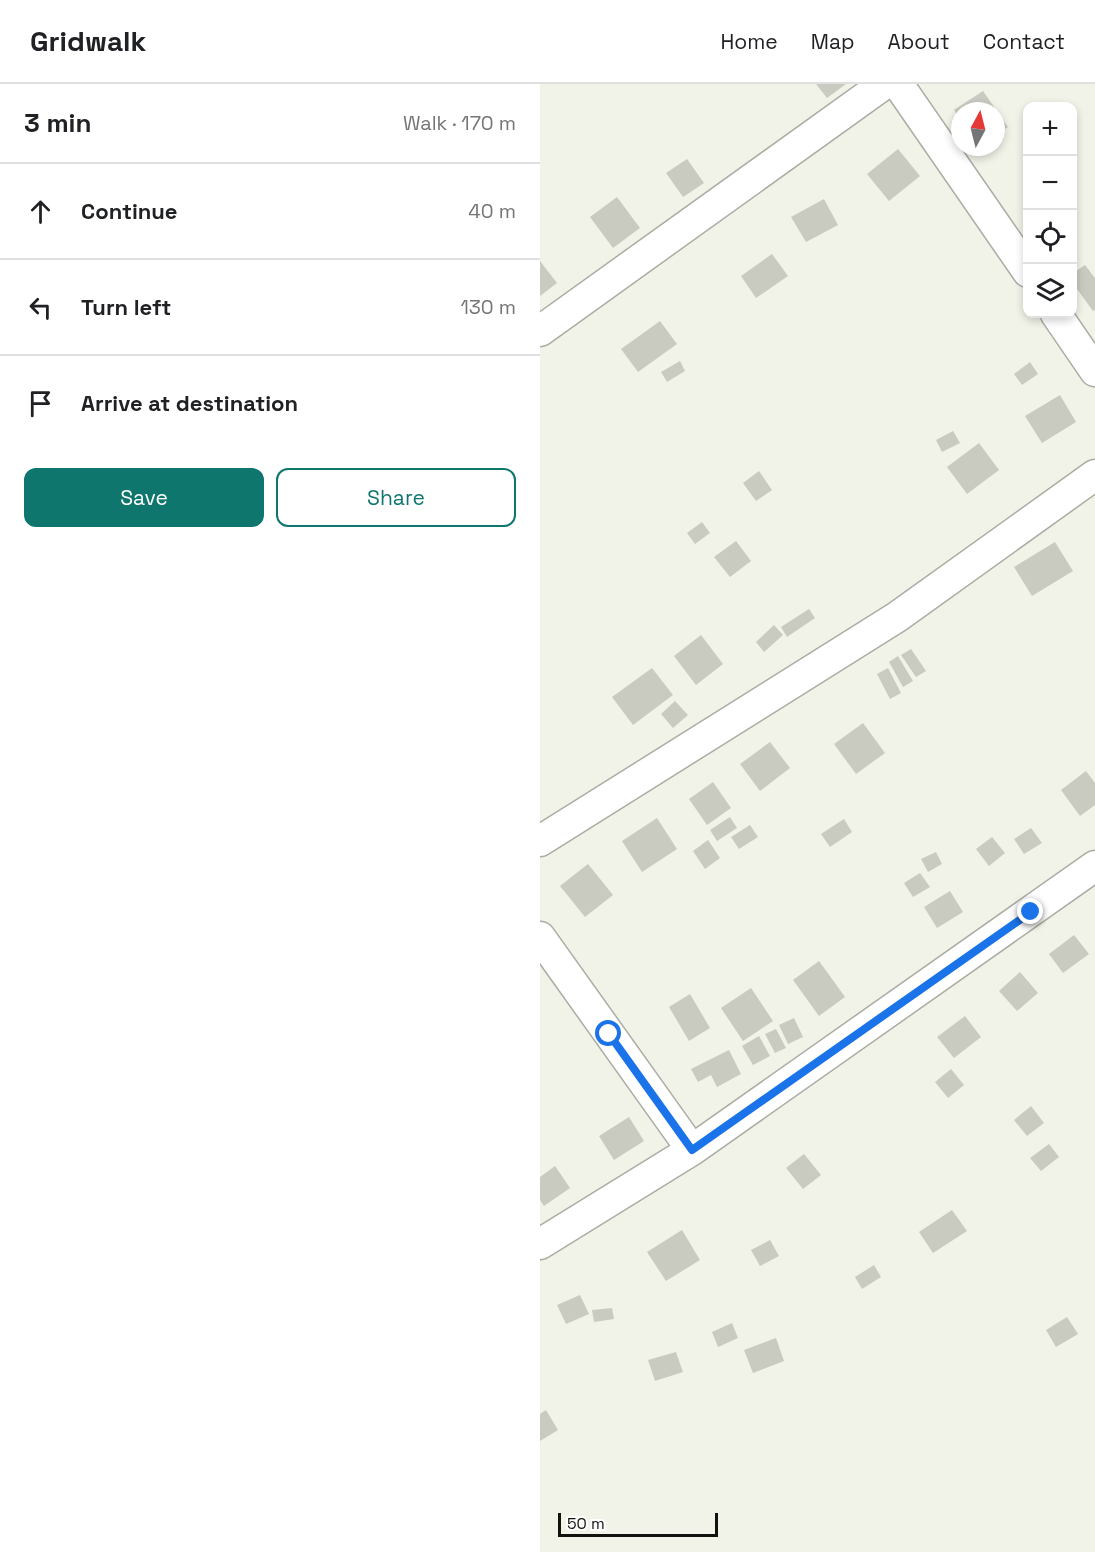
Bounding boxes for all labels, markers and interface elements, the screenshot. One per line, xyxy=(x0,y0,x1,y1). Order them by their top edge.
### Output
text: Gridwalk xyxy=(30,23,146,59)
text: Home xyxy=(720,28,778,55)
text: Map xyxy=(811,28,855,55)
text: About xyxy=(888,28,950,55)
text: Contact xyxy=(983,28,1065,55)
north arrow xyxy=(951,102,1005,156)
map controls xyxy=(1023,102,1077,318)
button: + xyxy=(1023,102,1077,156)
text: 3 min xyxy=(24,106,92,140)
text: Walk · 170 m xyxy=(403,110,516,136)
button: − xyxy=(1023,156,1077,210)
icon: ahead xyxy=(24,195,57,228)
text: Continue xyxy=(81,197,177,225)
text: 40 m xyxy=(468,198,516,224)
button: locate xyxy=(1023,210,1077,264)
button: layers xyxy=(1023,264,1077,318)
icon: left xyxy=(24,291,57,324)
text: Turn left xyxy=(81,293,171,321)
text: 130 m xyxy=(460,294,516,320)
icon: arrive xyxy=(24,387,57,420)
text: Arrive at destination xyxy=(81,389,298,417)
button: Save xyxy=(24,468,264,527)
button: Share xyxy=(276,468,516,527)
route end xyxy=(1017,898,1043,924)
route start xyxy=(595,1020,621,1046)
scale bar xyxy=(558,1510,718,1538)
text: 50 m xyxy=(567,1513,605,1534)

